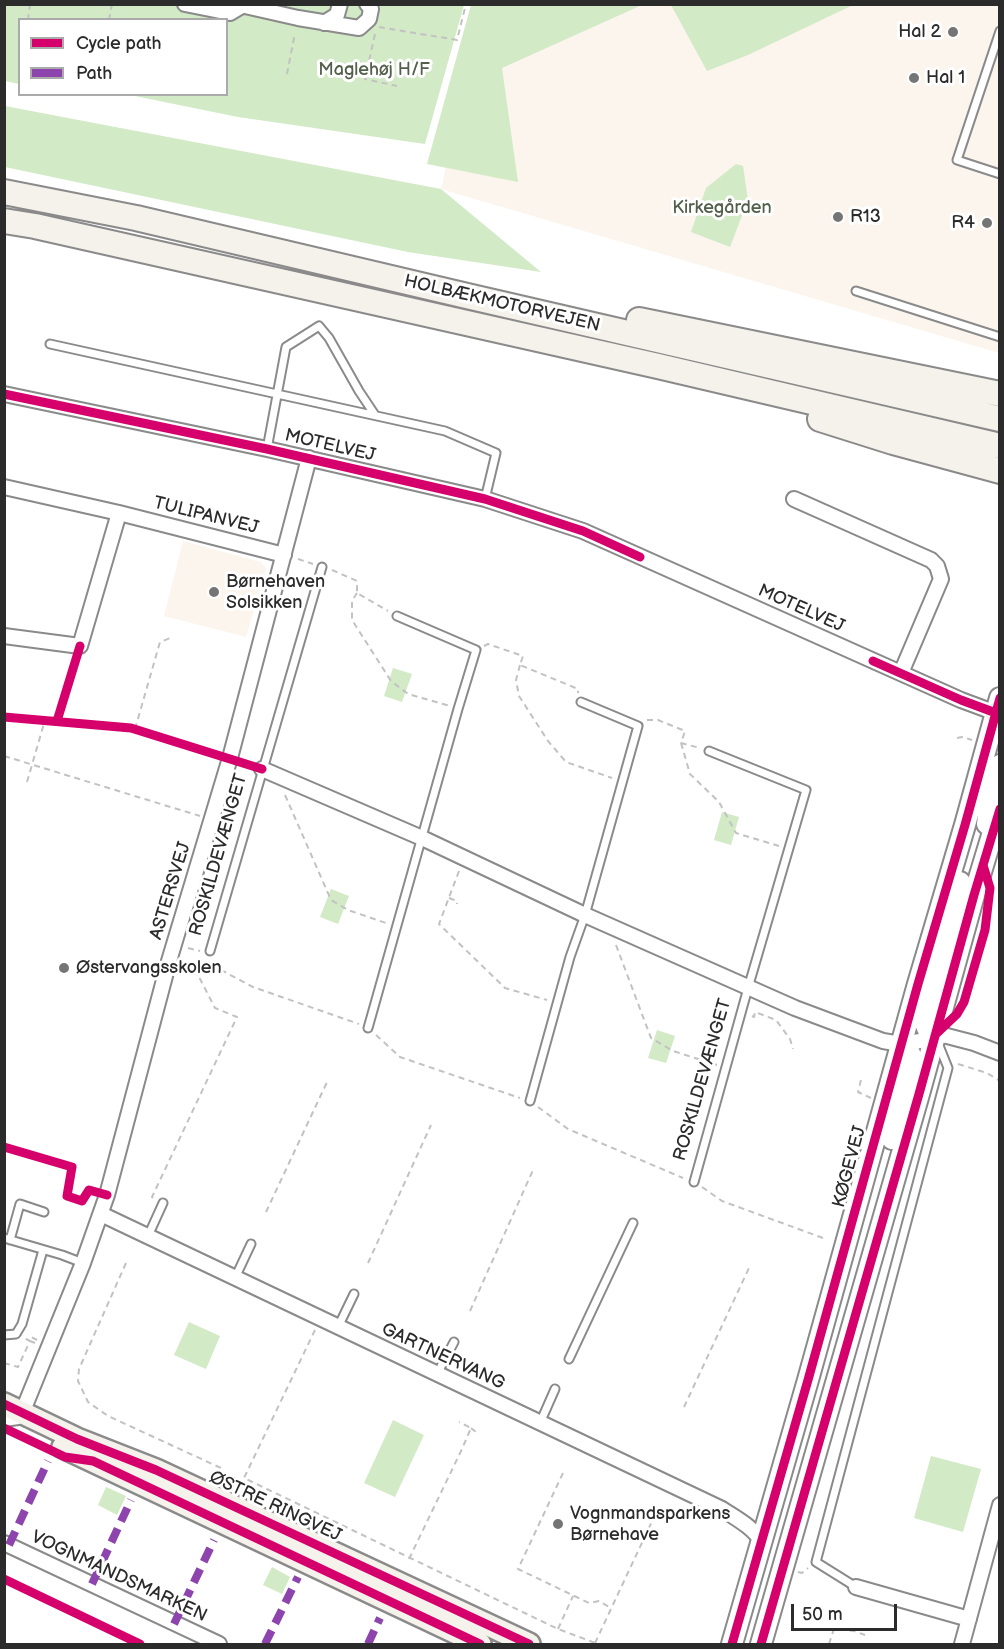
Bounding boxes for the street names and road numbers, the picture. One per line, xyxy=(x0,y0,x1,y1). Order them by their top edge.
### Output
street label: HOLBÆKMOTORVEJEN xyxy=(402,271,602,337)
street label: MOTELVEJ xyxy=(282,425,378,467)
street label: TULIPANVEJ xyxy=(151,493,261,539)
street label: MOTELVEJ xyxy=(754,580,848,638)
street label: ROSKILDEVÆNGET xyxy=(186,771,252,939)
street label: ASTERSVEJ xyxy=(146,840,196,942)
street label: ROSKILDEVÆNGET xyxy=(670,996,736,1164)
street label: KØGEVEJ xyxy=(829,1124,871,1210)
street label: GARTNERVANG xyxy=(378,1319,508,1395)
street label: ØSTRE RINGVEJ xyxy=(206,1467,344,1547)
street label: VOGNMANDSMARKEN xyxy=(28,1527,210,1627)

